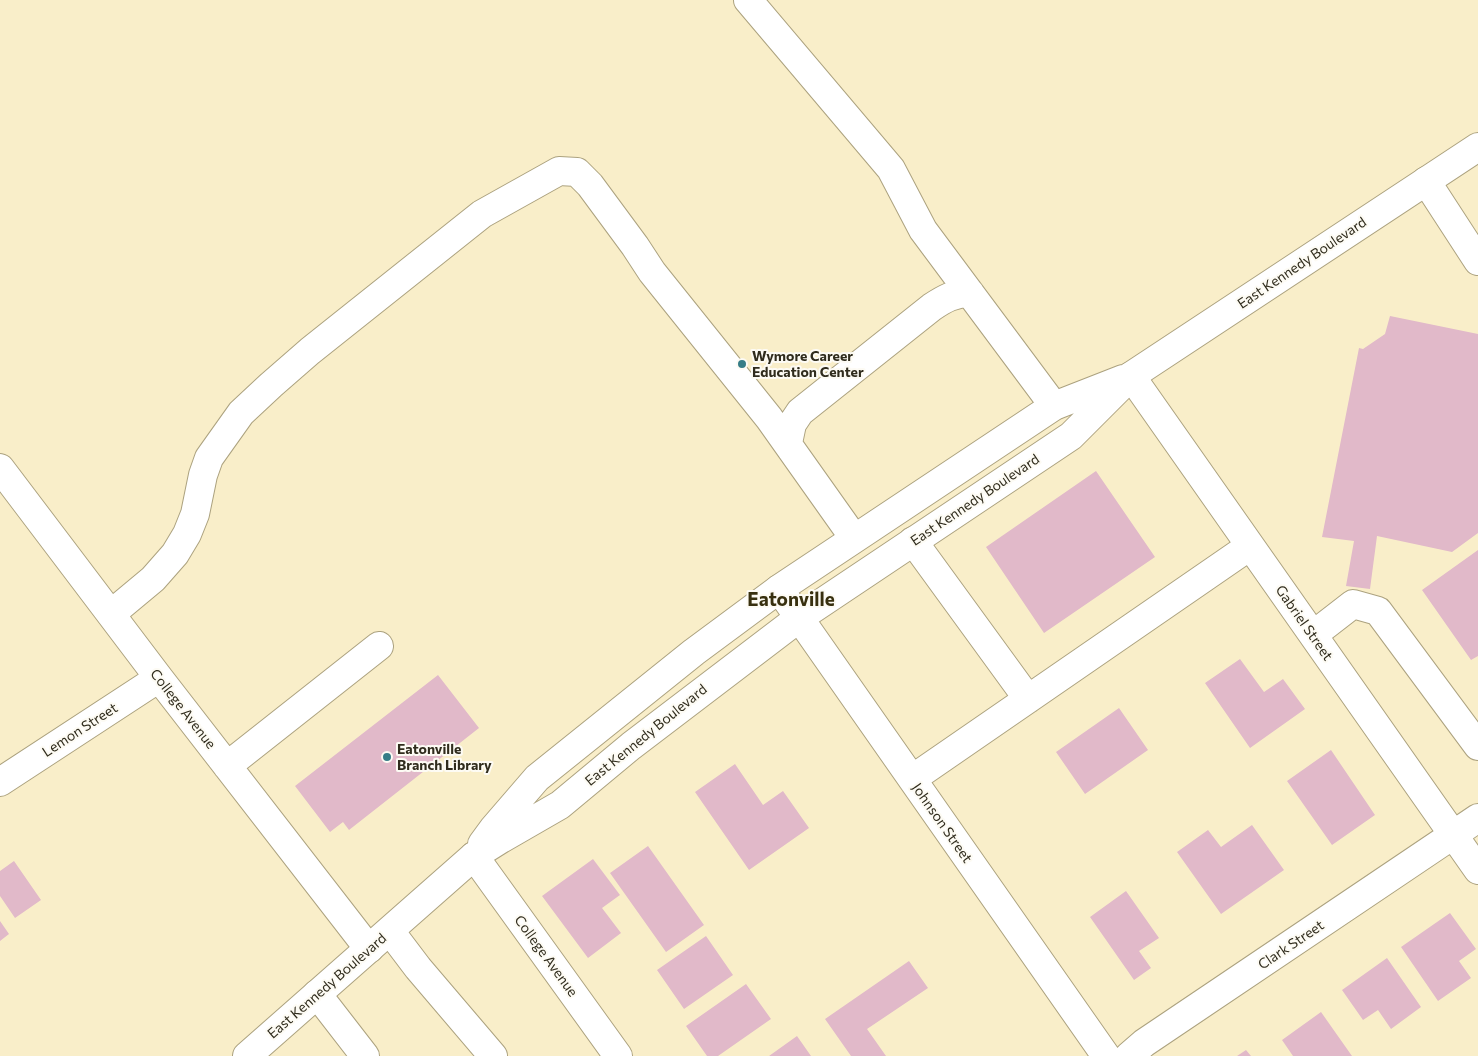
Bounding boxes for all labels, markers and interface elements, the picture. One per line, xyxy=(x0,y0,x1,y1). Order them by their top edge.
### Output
street label: East Kennedy Boulevard xyxy=(1234,214,1370,312)
place label: Wymore Career Education Center xyxy=(752,348,864,381)
marker: Wymore Career Education Center xyxy=(736,358,748,370)
street label: East Kennedy Boulevard xyxy=(907,451,1043,549)
street label: Gabriel Street xyxy=(1272,582,1336,664)
district label: Eatonville xyxy=(747,589,835,611)
street label: College Avenue xyxy=(147,666,219,752)
street label: East Kennedy Boulevard xyxy=(582,681,710,789)
street label: Lemon Street xyxy=(39,699,121,761)
place label: Eatonville Branch Library xyxy=(397,741,492,774)
marker: Eatonville Branch Library xyxy=(381,751,393,763)
street label: Johnson Street xyxy=(908,780,976,866)
street label: College Avenue xyxy=(511,912,581,1000)
street label: Clark Street xyxy=(1255,917,1327,973)
street label: East Kennedy Boulevard xyxy=(264,930,390,1042)

